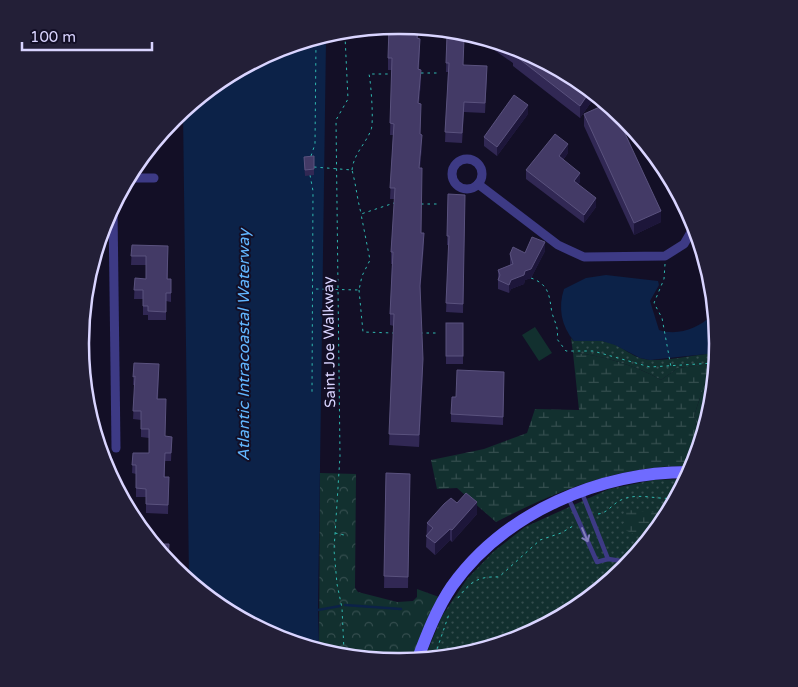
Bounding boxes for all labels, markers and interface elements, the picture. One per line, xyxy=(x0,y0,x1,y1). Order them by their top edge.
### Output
scale bar xyxy=(22,20,152,52)
text: 100 m xyxy=(30,28,76,46)
water label: Atlantic Intracoastal Waterway xyxy=(234,227,254,461)
street label: Saint Joe Walkway xyxy=(319,276,339,408)
one-way arrow xyxy=(581,527,591,542)

